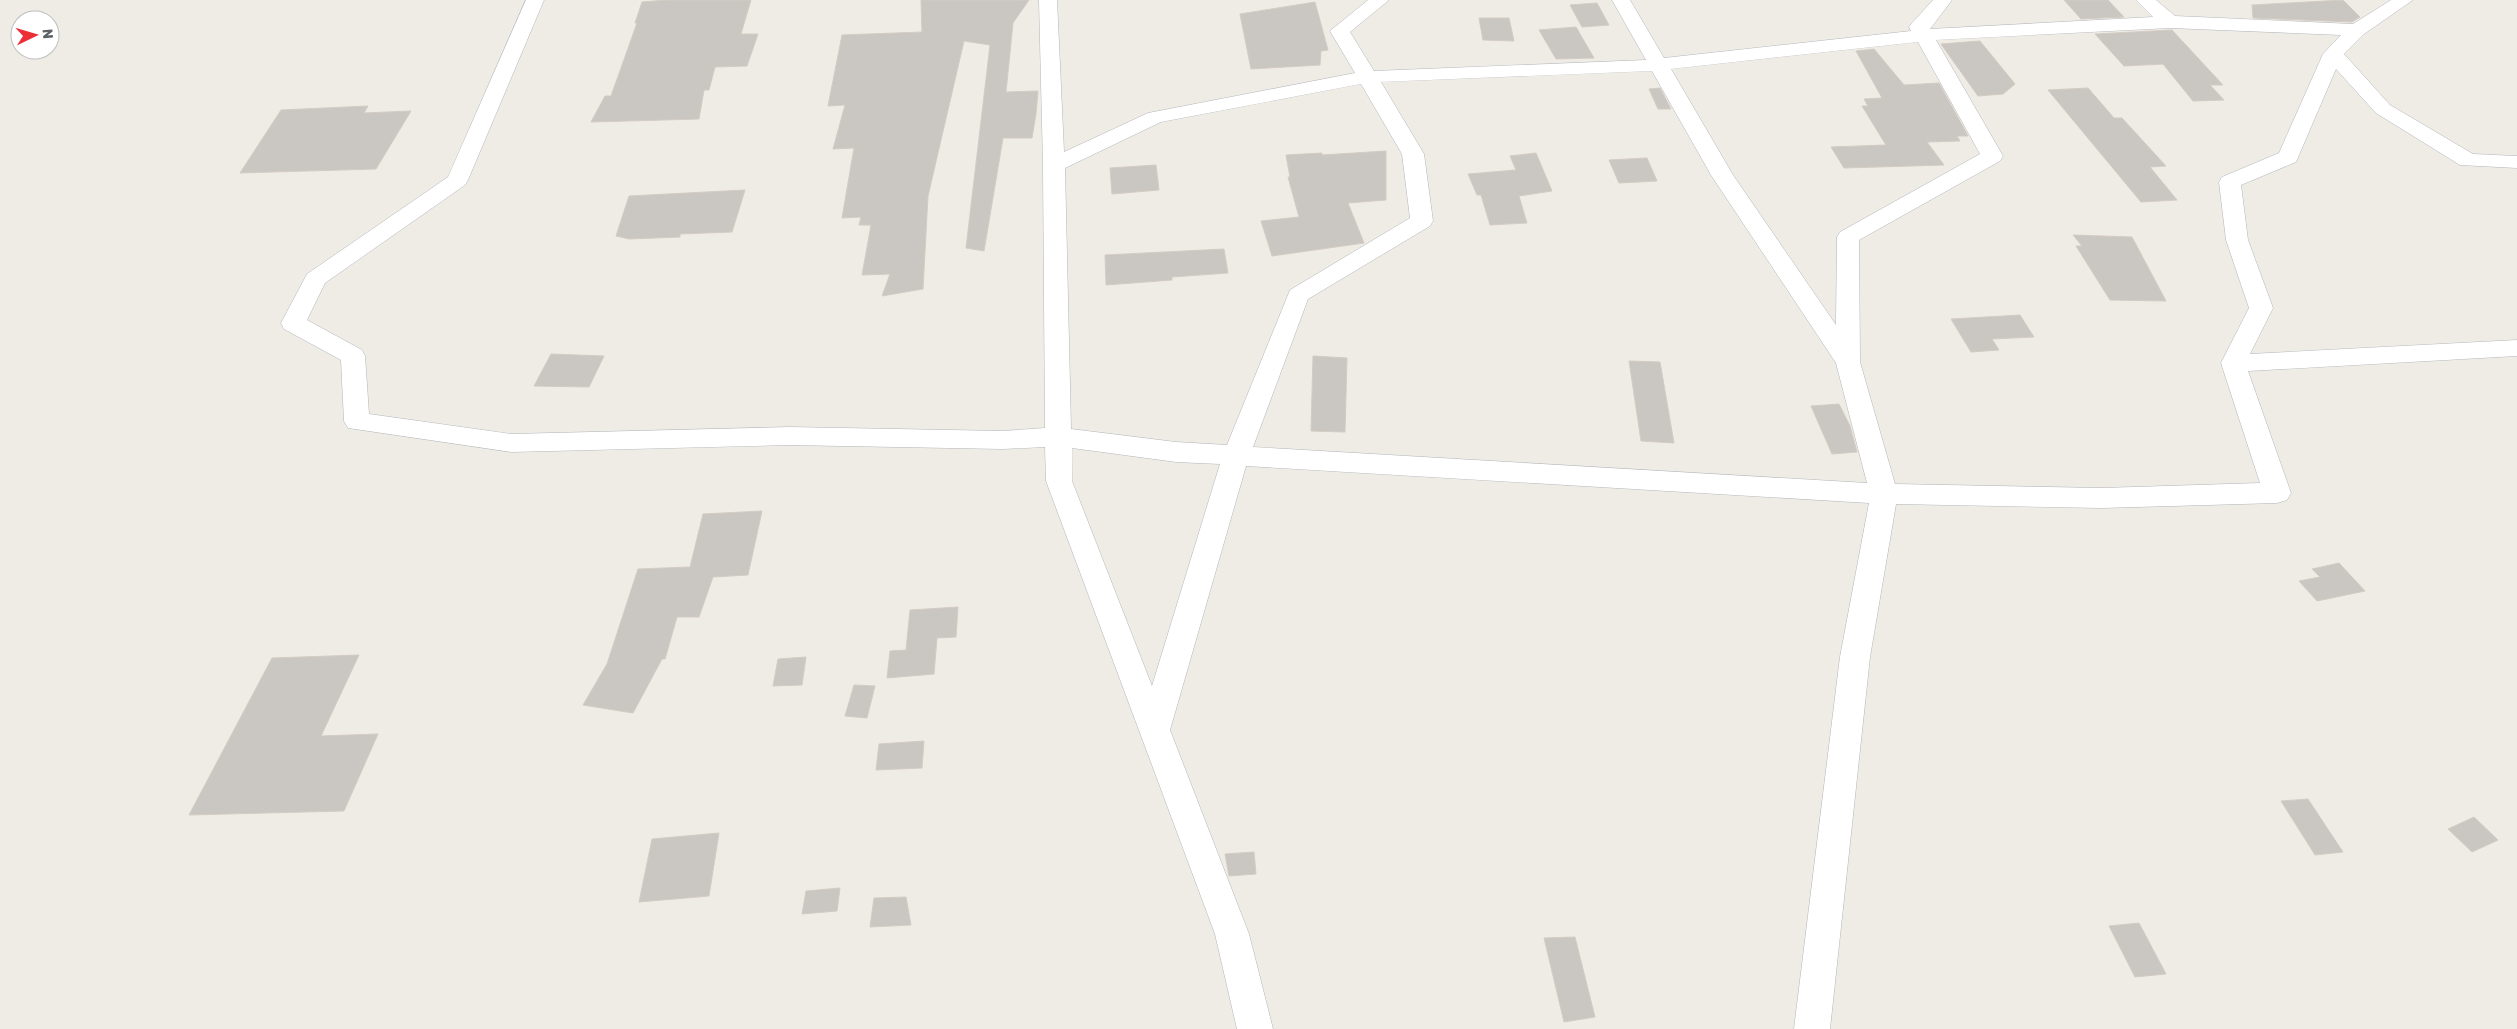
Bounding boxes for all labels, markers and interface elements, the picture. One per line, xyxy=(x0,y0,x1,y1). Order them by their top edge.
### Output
north arrow xyxy=(10,10,60,60)
text: N xyxy=(39,28,56,40)

